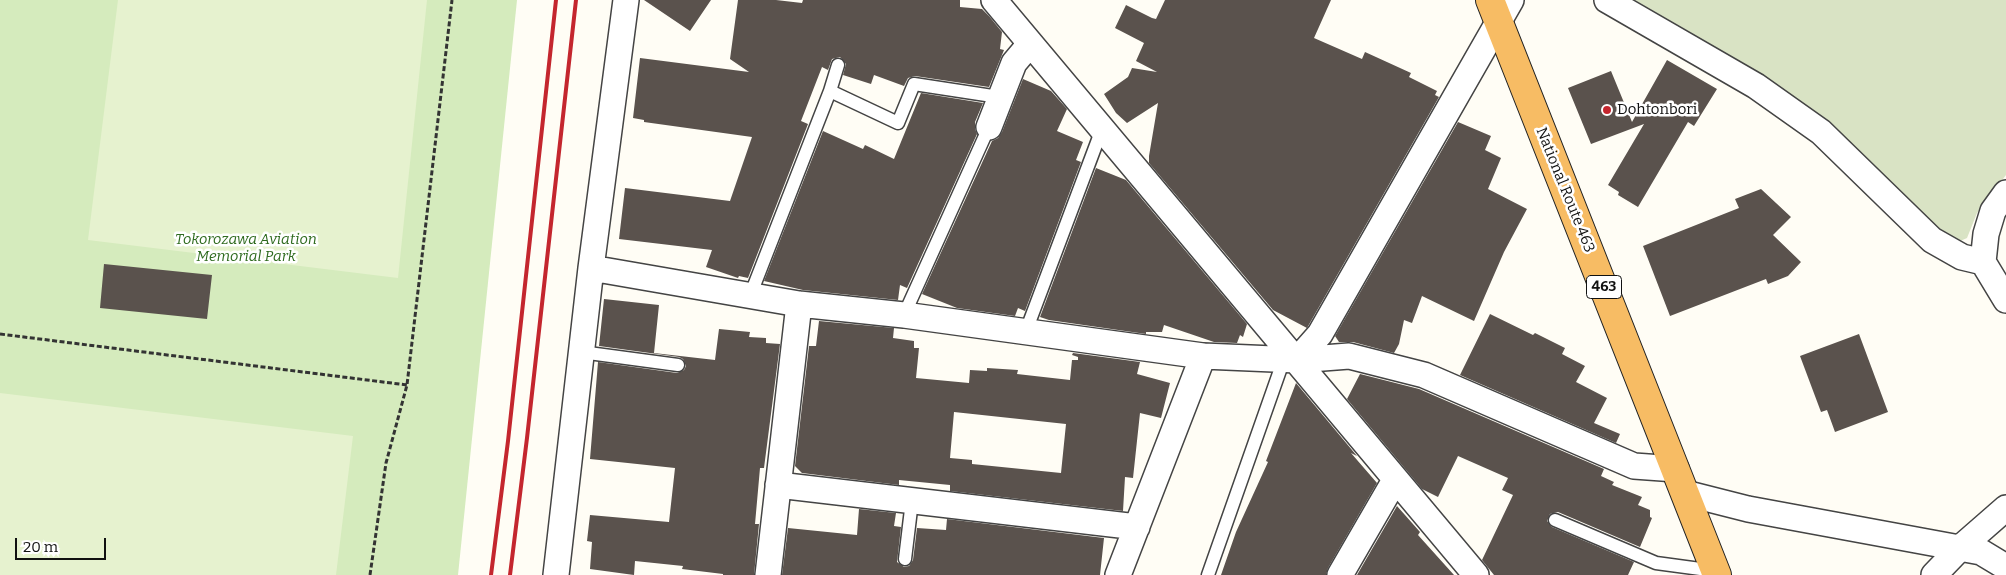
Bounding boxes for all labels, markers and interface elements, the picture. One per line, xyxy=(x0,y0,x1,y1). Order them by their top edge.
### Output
place label: Dohtonbori xyxy=(1617,101,1697,119)
marker: Dohtonbori xyxy=(1601,104,1613,116)
street label: National Route 463 xyxy=(1532,125,1598,255)
park label: Tokorozawa Aviation Memorial Park xyxy=(175,231,317,266)
road number: 463 xyxy=(1586,276,1622,298)
scale bar xyxy=(18,528,109,560)
text: 20 m xyxy=(23,538,58,556)

